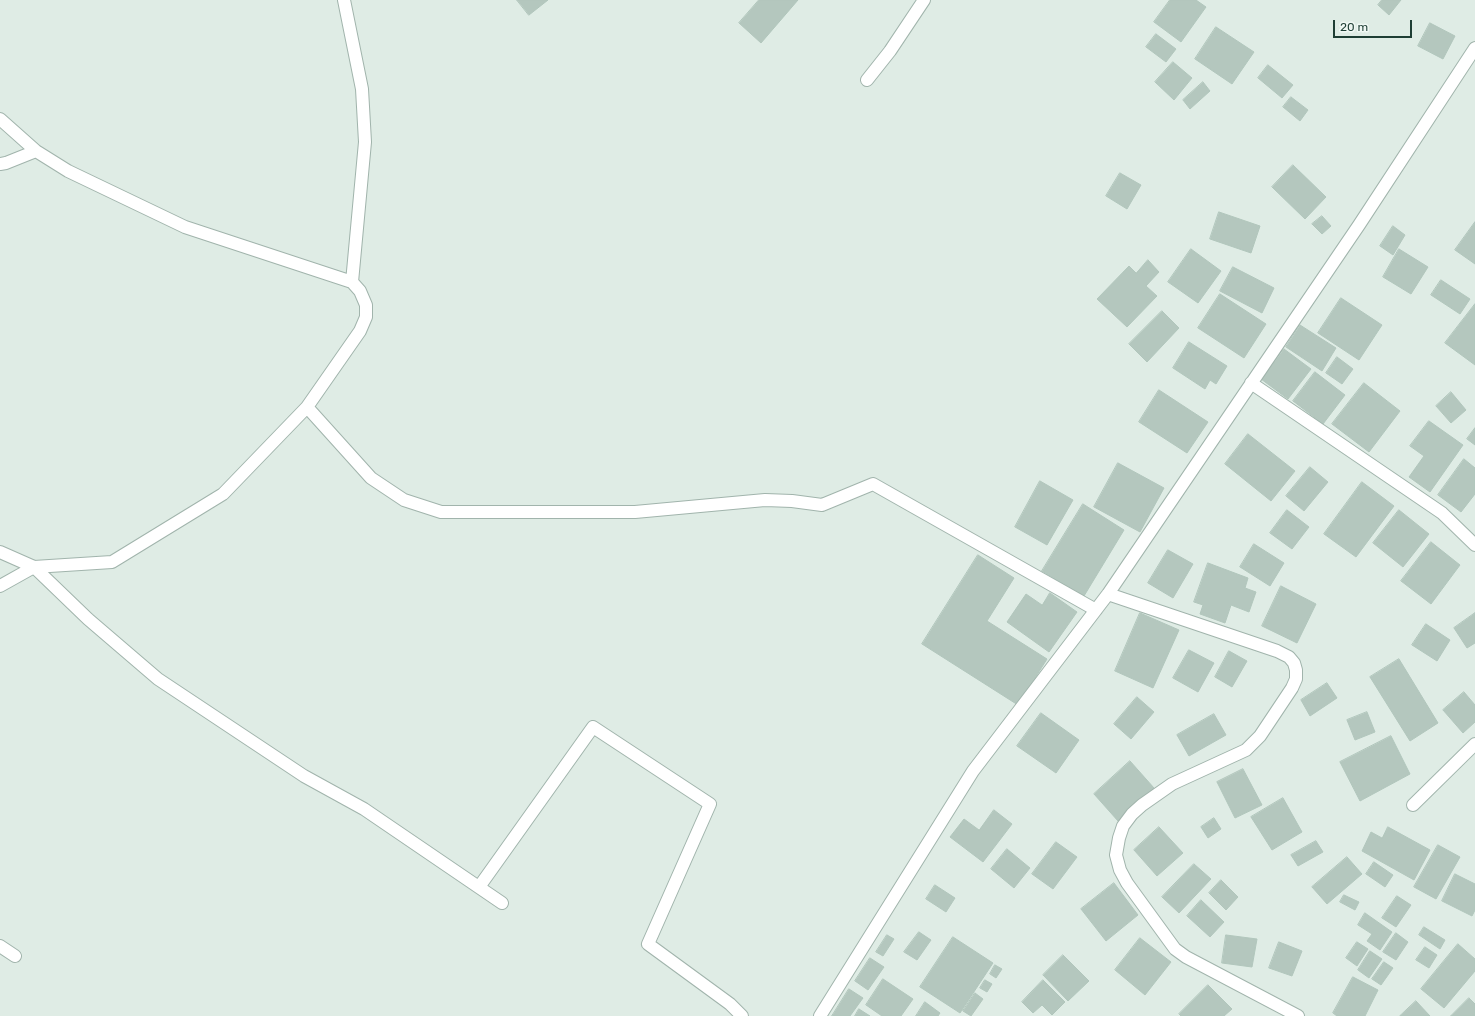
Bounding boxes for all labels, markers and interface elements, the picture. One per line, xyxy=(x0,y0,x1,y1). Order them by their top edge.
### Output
scale bar xyxy=(1335,12,1414,38)
text: 20 m xyxy=(1340,20,1368,34)

